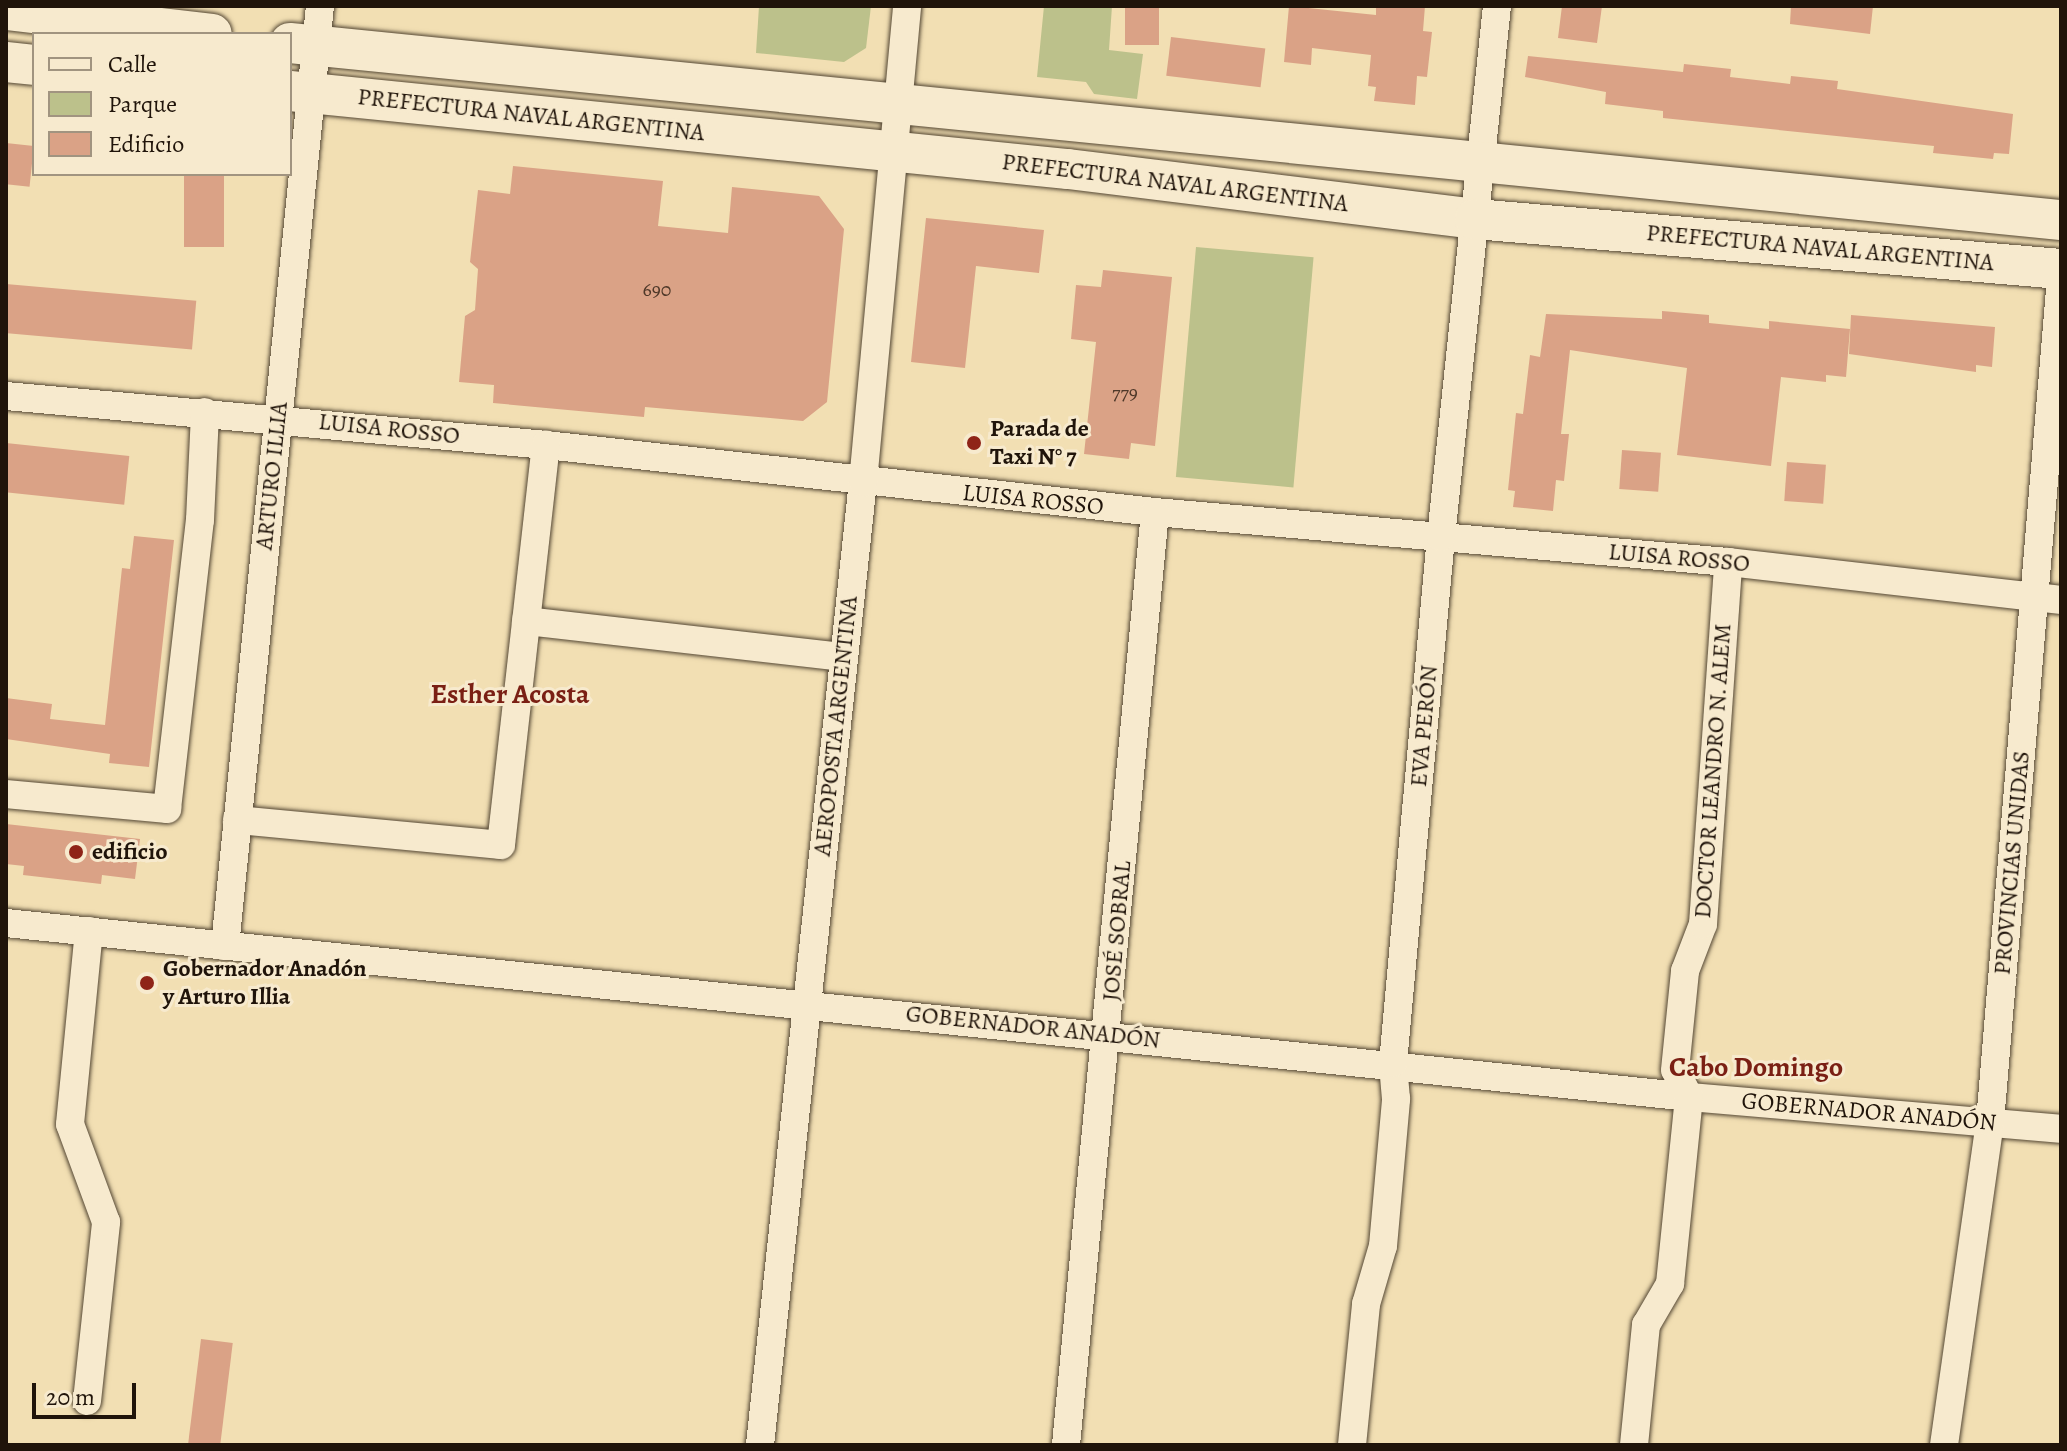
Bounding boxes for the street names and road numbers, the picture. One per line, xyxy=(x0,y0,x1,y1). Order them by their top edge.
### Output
street label: PREFECTURA NAVAL ARGENTINA xyxy=(356,82,706,148)
street label: PREFECTURA NAVAL ARGENTINA xyxy=(1000,147,1350,219)
street label: PREFECTURA NAVAL ARGENTINA xyxy=(1645,218,1995,278)
street label: ARTURO ILLIA xyxy=(250,401,294,551)
street label: LUISA ROSSO xyxy=(317,407,461,451)
street label: LUISA ROSSO xyxy=(961,478,1105,522)
street label: LUISA ROSSO xyxy=(1607,537,1751,579)
street label: AEROPOSTA ARGENTINA xyxy=(808,595,864,857)
street label: DOCTOR LEANDRO N. ALEM xyxy=(1688,622,1738,920)
street label: EVA PERÓN xyxy=(1404,664,1444,788)
street label: PROVINCIAS UNIDAS xyxy=(1988,750,2036,976)
street label: JOSÉ SOBRAL xyxy=(1097,860,1137,1002)
street label: GOBERNADOR ANADÓN xyxy=(904,999,1162,1055)
street label: GOBERNADOR ANADÓN xyxy=(1740,1087,1998,1137)

